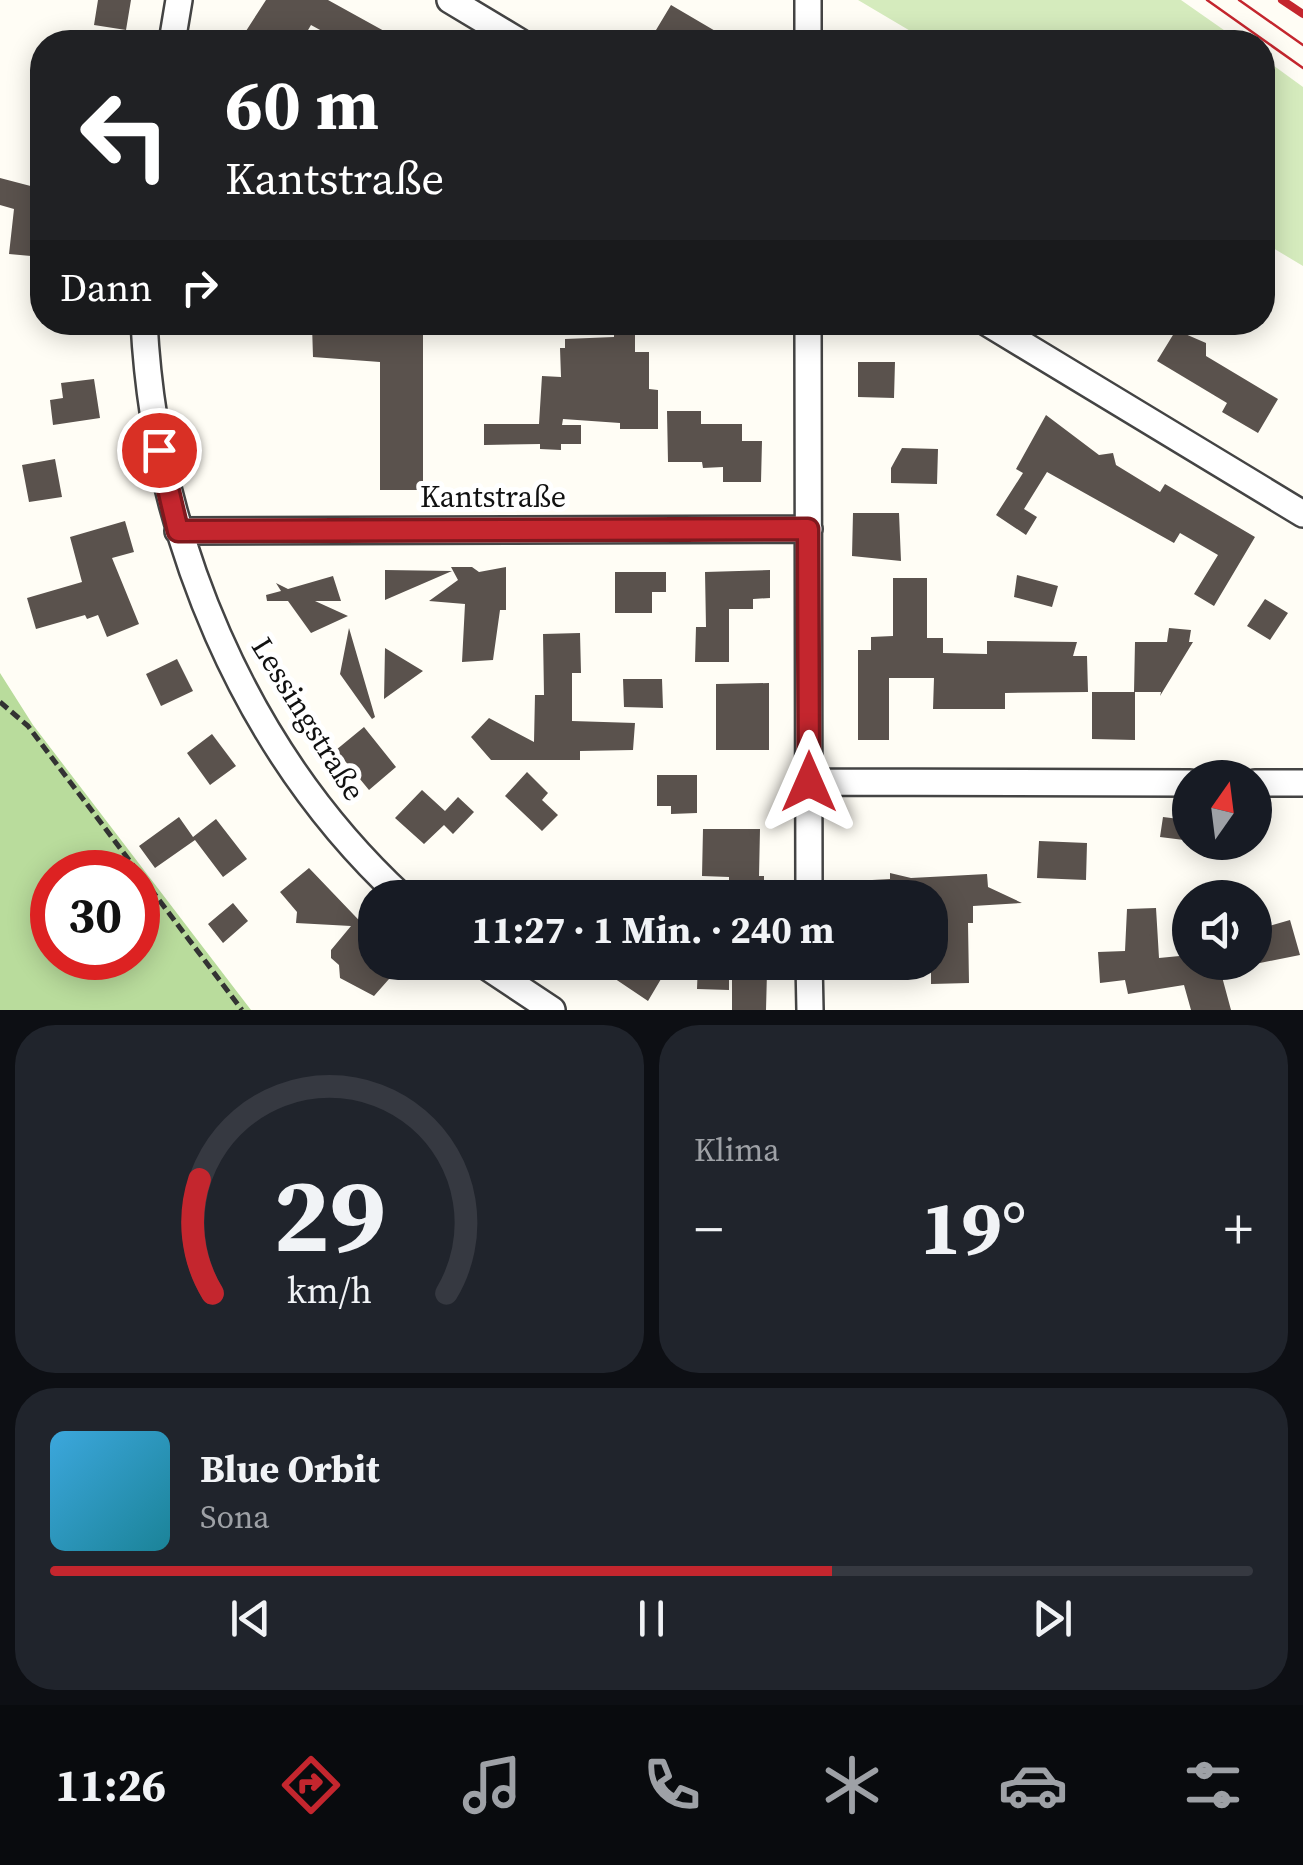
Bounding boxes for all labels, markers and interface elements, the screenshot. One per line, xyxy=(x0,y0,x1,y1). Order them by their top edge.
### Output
text: 60 m xyxy=(225,56,379,152)
icon: left xyxy=(60,70,190,200)
text: Kantstraße xyxy=(225,147,444,209)
icon: right xyxy=(172,260,227,315)
text: Dann xyxy=(60,262,152,314)
pin xyxy=(117,408,202,493)
icon: arrive xyxy=(132,423,187,478)
street label: Kantstraße xyxy=(420,476,566,517)
street label: Lessingstraße xyxy=(242,629,375,808)
position arrow xyxy=(757,730,861,834)
north arrow xyxy=(1172,760,1272,860)
map controls xyxy=(1172,760,1272,980)
speed limit sign: 30 xyxy=(30,850,160,980)
button: sound xyxy=(1172,880,1272,980)
text: 11:27 · 1 Min. · 240 m xyxy=(471,904,835,956)
text: Klima xyxy=(694,1128,780,1172)
text: 29 xyxy=(273,1143,386,1286)
text: 19° xyxy=(921,1176,1026,1279)
text: − xyxy=(694,1191,723,1266)
text: + xyxy=(1224,1191,1253,1266)
text: km/h xyxy=(287,1266,372,1315)
text: Blue Orbit xyxy=(200,1443,380,1495)
text: Sona xyxy=(200,1495,270,1539)
icon: previous xyxy=(223,1591,278,1646)
icon: pause xyxy=(624,1591,679,1646)
icon: next xyxy=(1025,1591,1080,1646)
icon: directions xyxy=(276,1750,346,1820)
icon: music xyxy=(457,1750,527,1820)
icon: phone xyxy=(637,1750,707,1820)
icon: climate xyxy=(817,1750,887,1820)
icon: car xyxy=(998,1750,1068,1820)
icon: filters xyxy=(1178,1750,1248,1820)
text: 11:26 xyxy=(55,1754,166,1816)

